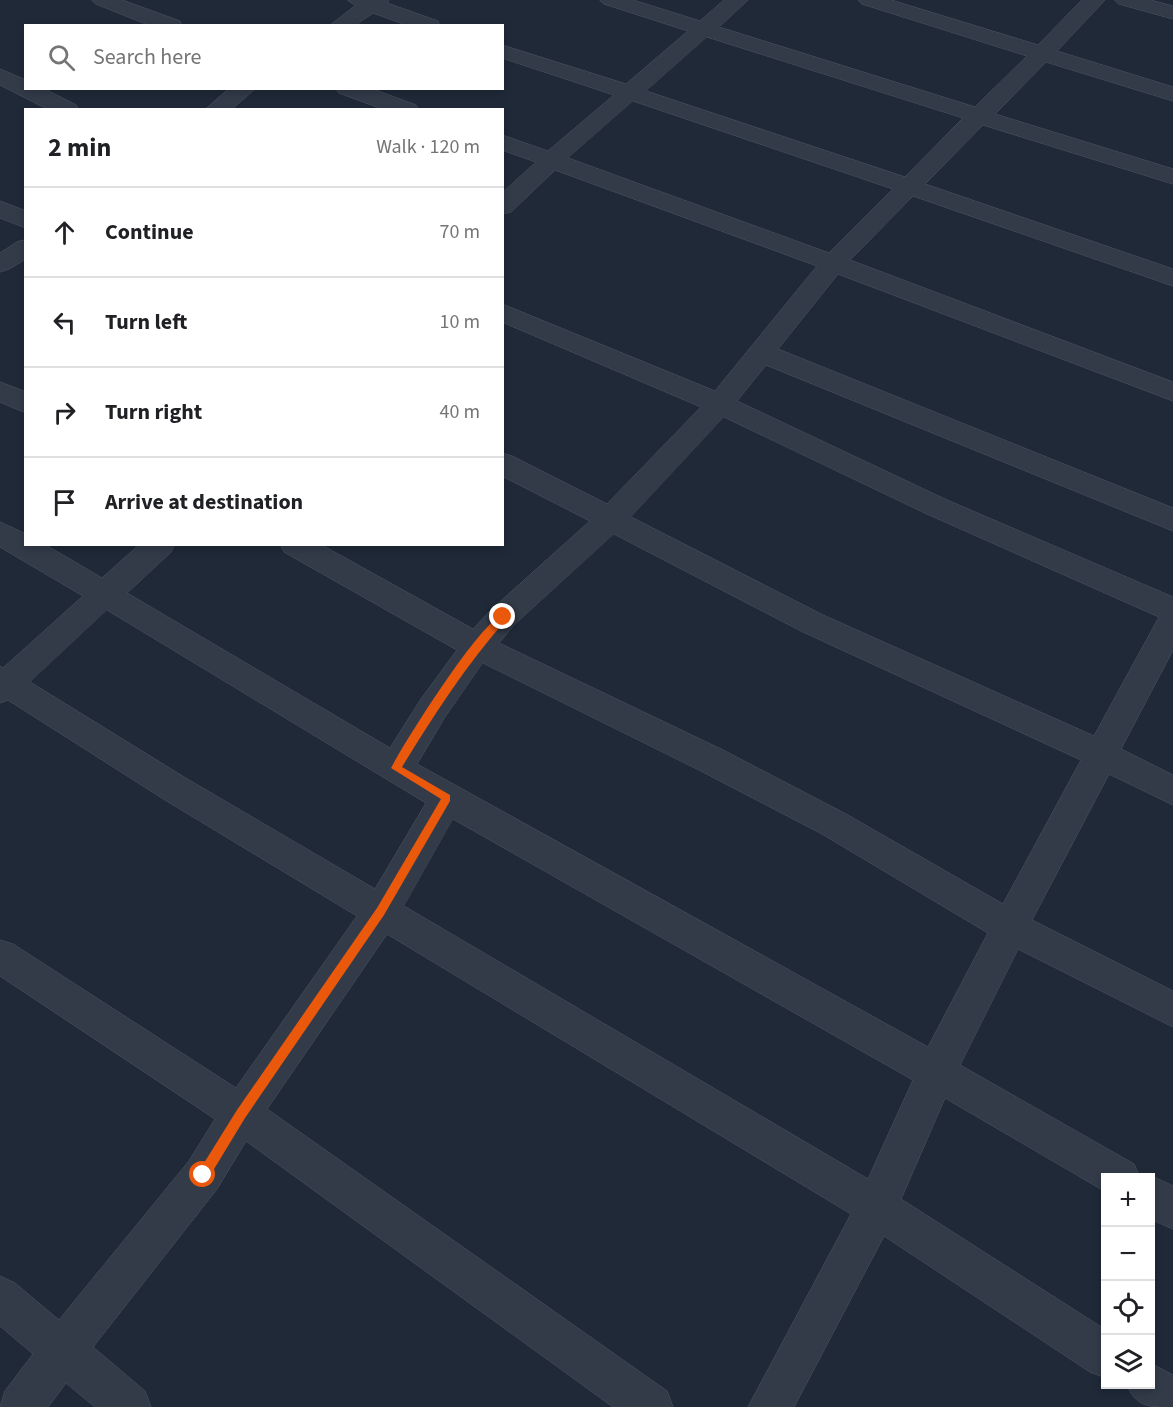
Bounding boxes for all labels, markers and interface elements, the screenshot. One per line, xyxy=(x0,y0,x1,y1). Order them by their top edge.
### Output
search box xyxy=(24,24,504,90)
icon: search xyxy=(45,41,78,74)
text: Search here xyxy=(93,41,201,73)
text: 2 min xyxy=(48,129,111,166)
text: Walk · 120 m xyxy=(376,133,480,161)
icon: ahead xyxy=(48,216,81,249)
text: Continue xyxy=(105,216,194,248)
text: 70 m xyxy=(440,218,480,246)
icon: left xyxy=(48,306,81,339)
text: Turn left xyxy=(105,306,187,338)
text: 10 m xyxy=(440,308,480,336)
icon: right xyxy=(48,396,81,429)
text: Turn right xyxy=(105,396,202,428)
text: 40 m xyxy=(440,398,480,426)
icon: arrive xyxy=(48,486,81,519)
text: Arrive at destination xyxy=(105,486,303,518)
route end xyxy=(489,603,515,629)
route start xyxy=(189,1161,215,1187)
map controls xyxy=(1101,1173,1155,1389)
button: + xyxy=(1101,1173,1155,1227)
button: − xyxy=(1101,1227,1155,1281)
button: locate xyxy=(1101,1281,1155,1335)
button: layers xyxy=(1101,1335,1155,1389)

